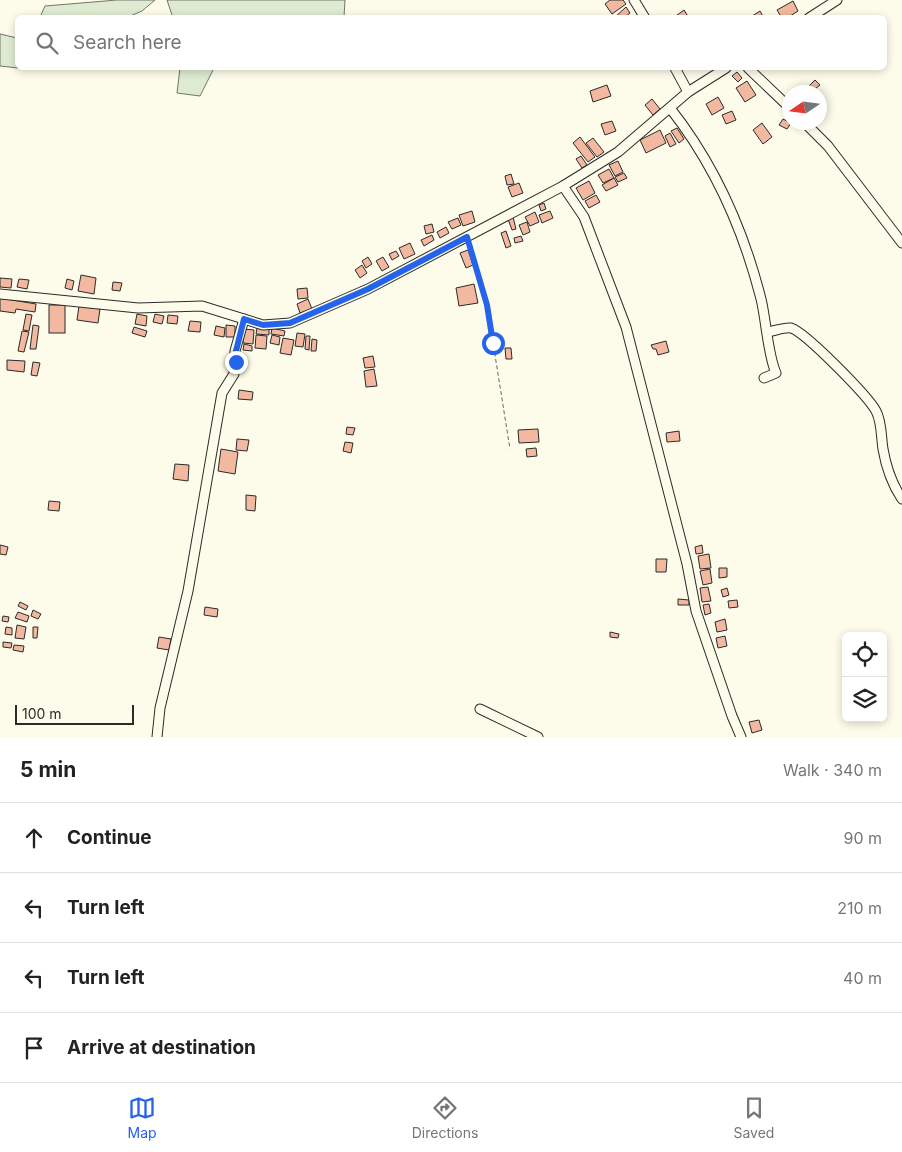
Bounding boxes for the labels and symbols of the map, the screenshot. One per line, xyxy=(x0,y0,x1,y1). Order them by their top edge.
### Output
north arrow xyxy=(782,85,827,130)
route start xyxy=(482,332,505,355)
route end xyxy=(225,351,248,374)
scale bar xyxy=(15,702,134,725)

